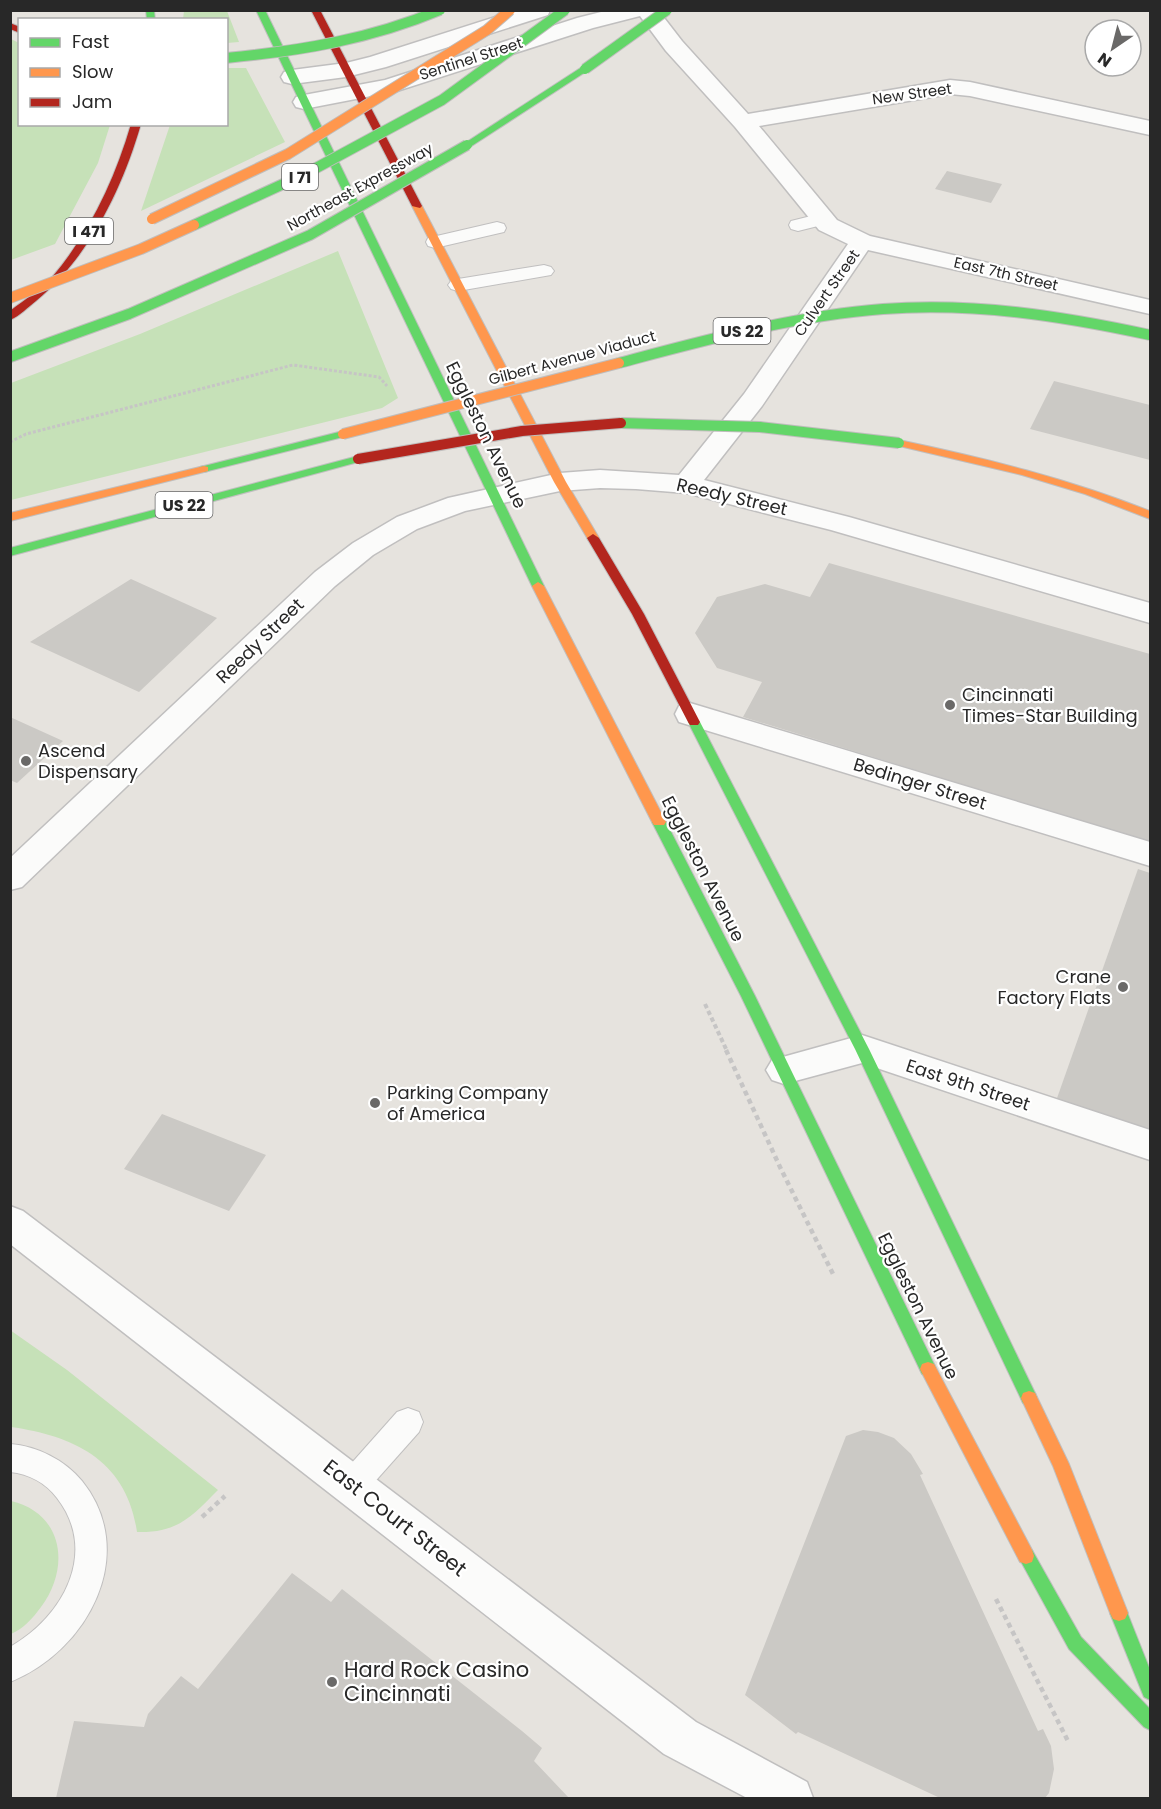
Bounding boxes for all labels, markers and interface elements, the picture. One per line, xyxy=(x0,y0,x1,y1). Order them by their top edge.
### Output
legend xyxy=(18,18,228,126)
north arrow xyxy=(1083,18,1143,78)
text: Fast xyxy=(72,29,109,54)
street label: Sentinel Street xyxy=(417,32,525,85)
text: N xyxy=(1093,47,1116,73)
text: Slow xyxy=(72,59,114,84)
street label: New Street xyxy=(871,78,953,109)
text: Jam xyxy=(72,89,112,114)
street label: Northeast Expressway xyxy=(283,137,437,236)
road number: I 71 xyxy=(282,164,318,190)
road number: I 471 xyxy=(65,218,113,244)
street label: Culvert Street xyxy=(789,245,864,340)
street label: East 7th Street xyxy=(952,251,1060,296)
road number: US 22 xyxy=(714,318,771,344)
street label: Gilbert Avenue Viaduct xyxy=(486,325,658,390)
street label: Eggleston Avenue xyxy=(440,357,533,512)
street label: Reedy Street xyxy=(674,472,790,521)
road number: US 22 xyxy=(156,492,213,518)
street label: Reedy Street xyxy=(210,592,309,689)
place label: Cincinnati Times-Star Building xyxy=(962,682,1138,728)
marker: Cincinnati Times-Star Building xyxy=(943,698,957,712)
place label: Ascend Dispensary xyxy=(38,738,138,784)
street label: Bedinger Street xyxy=(851,751,990,816)
marker: Ascend Dispensary xyxy=(19,754,33,768)
street label: Eggleston Avenue xyxy=(656,792,751,946)
place label: Crane Factory Flats xyxy=(997,964,1111,1010)
marker: Crane Factory Flats xyxy=(1116,980,1130,994)
street label: East 9th Street xyxy=(903,1053,1033,1116)
place label: Parking Company of America xyxy=(387,1080,548,1126)
marker: Parking Company of America xyxy=(368,1096,382,1110)
street label: Eggleston Avenue xyxy=(872,1228,965,1383)
street label: East Court Street xyxy=(317,1452,473,1583)
place label: Hard Rock Casino Cincinnati xyxy=(344,1655,529,1708)
marker: Hard Rock Casino Cincinnati xyxy=(325,1675,339,1689)

